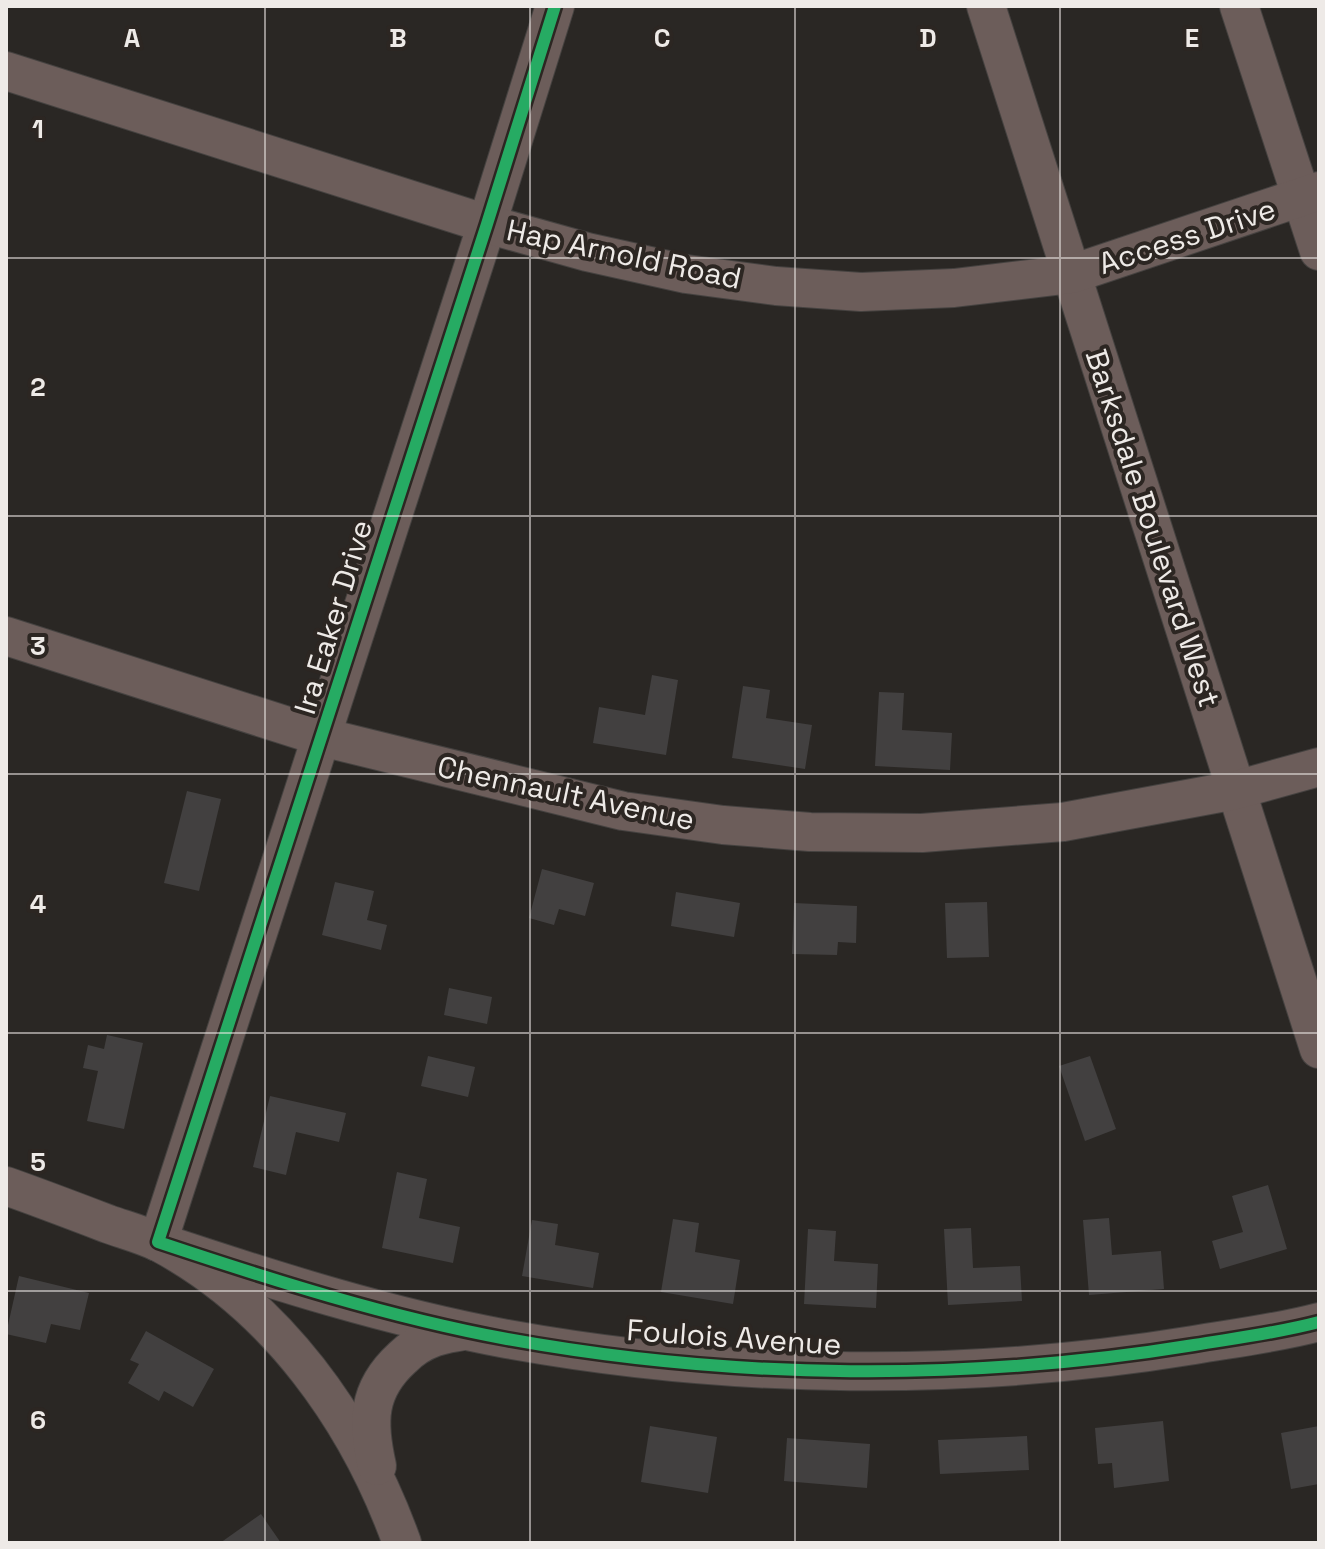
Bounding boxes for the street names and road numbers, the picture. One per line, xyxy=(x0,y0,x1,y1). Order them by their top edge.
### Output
street label: Access Drive xyxy=(1094,189,1280,283)
street label: Hap Arnold Road xyxy=(503,210,745,298)
street label: Barksdale Boulevard West xyxy=(1077,344,1229,712)
street label: Ira Eaker Drive xyxy=(285,515,381,719)
street label: Chennault Avenue xyxy=(434,747,698,839)
street label: Foulois Avenue xyxy=(625,1310,843,1364)

